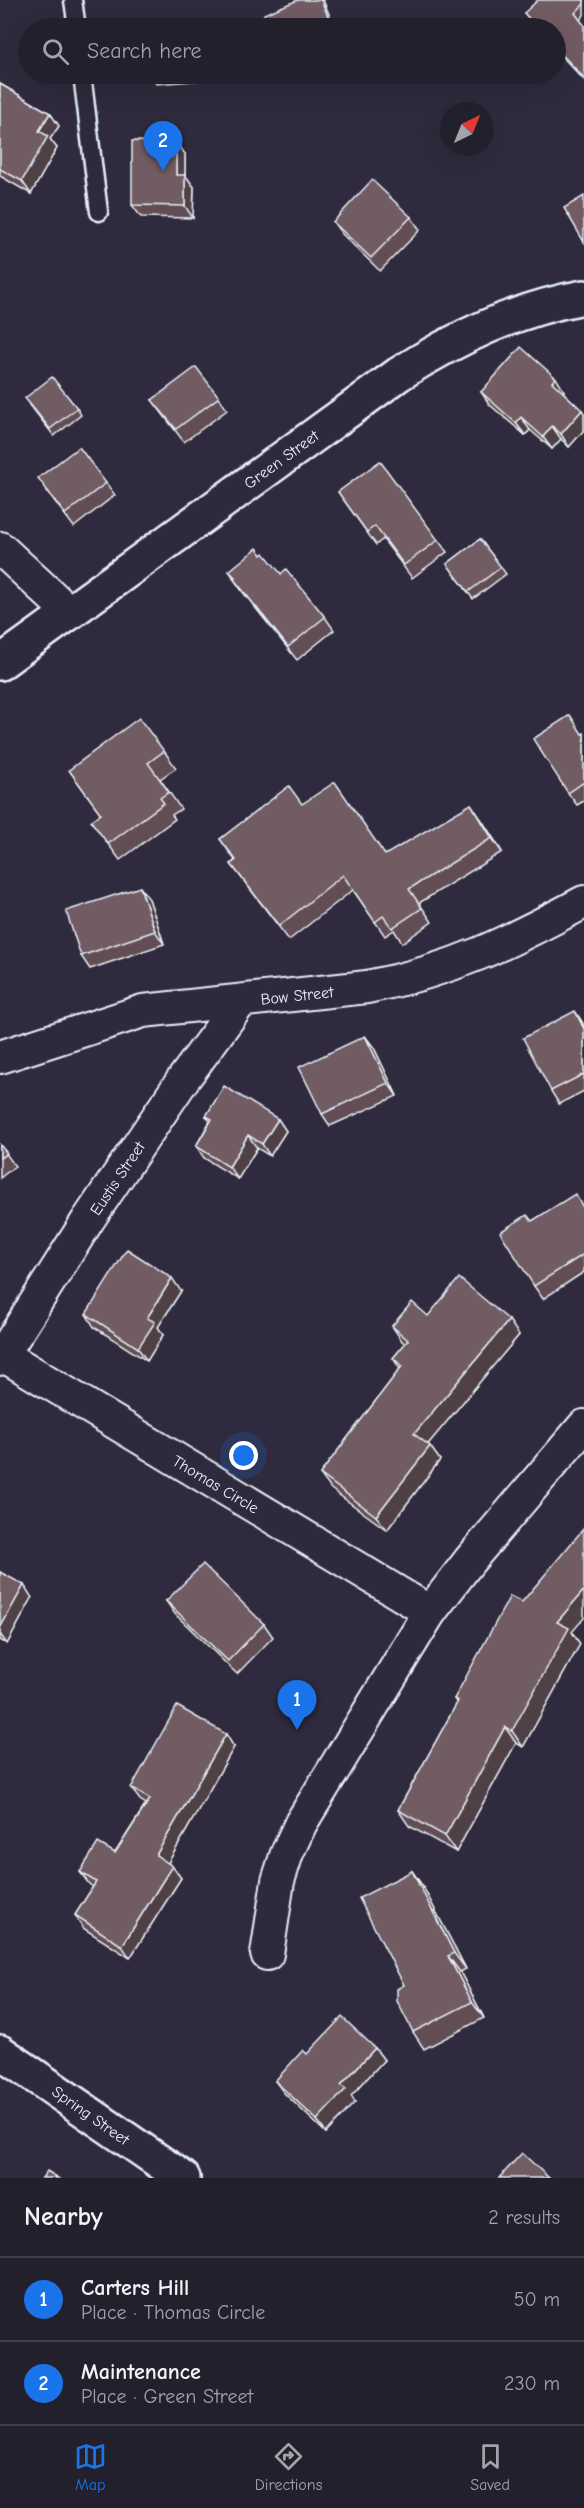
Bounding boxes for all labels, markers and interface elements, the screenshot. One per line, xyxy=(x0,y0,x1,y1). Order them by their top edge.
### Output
search box xyxy=(18,18,566,84)
icon: search xyxy=(39,35,72,68)
text: Search here xyxy=(87,38,202,64)
north arrow xyxy=(440,102,494,156)
pin: 2 xyxy=(144,122,182,171)
street label: Green Street xyxy=(241,426,323,493)
street label: Bow Street xyxy=(260,983,335,1009)
street label: Eustis Street xyxy=(87,1138,149,1219)
your location xyxy=(229,1441,258,1470)
street label: Thomas Circle xyxy=(169,1452,262,1518)
pin: 1 xyxy=(278,1680,316,1730)
street label: Spring Street xyxy=(48,2083,133,2149)
text: Nearby xyxy=(24,2202,103,2232)
text: 2 results xyxy=(488,2206,560,2229)
text: Carters Hill xyxy=(81,2275,189,2301)
text: 1 xyxy=(40,2288,47,2311)
text: 50 m xyxy=(514,2288,560,2311)
text: Place · Thomas Circle xyxy=(81,2301,265,2324)
text: Maintenance xyxy=(81,2359,201,2385)
text: 2 xyxy=(39,2372,48,2395)
text: 230 m xyxy=(504,2372,560,2395)
text: Place · Green Street xyxy=(81,2385,253,2408)
tab: Map xyxy=(74,2440,107,2494)
tab: Directions xyxy=(255,2440,322,2494)
tab: Saved xyxy=(470,2440,510,2494)

